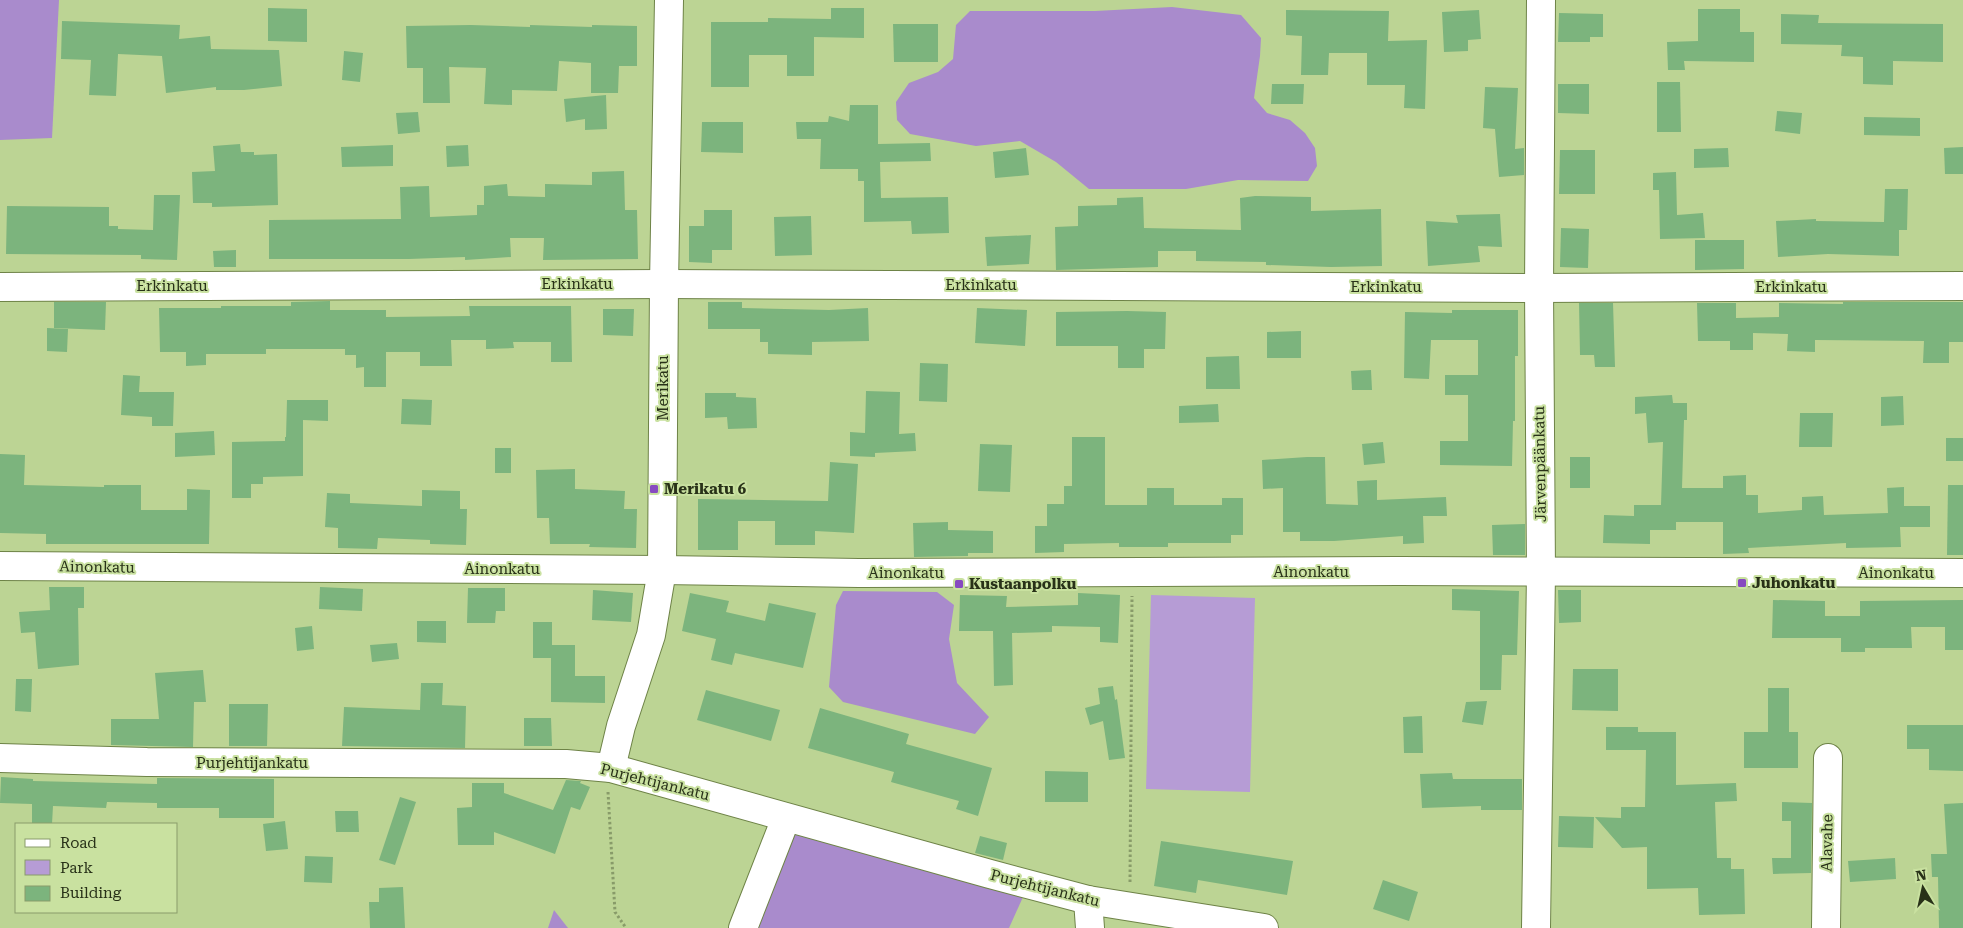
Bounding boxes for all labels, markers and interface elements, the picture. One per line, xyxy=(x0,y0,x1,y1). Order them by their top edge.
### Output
street label: Erkinkatu xyxy=(541,275,613,293)
street label: Erkinkatu xyxy=(945,276,1017,294)
street label: Erkinkatu xyxy=(136,277,208,295)
street label: Erkinkatu xyxy=(1350,278,1422,296)
street label: Erkinkatu xyxy=(1755,278,1827,296)
street label: Merikatu xyxy=(654,355,672,421)
street label: Järvenpäänkatu xyxy=(1530,405,1550,522)
place label: Merikatu 6 xyxy=(664,480,747,498)
marker: Merikatu 6 xyxy=(648,483,660,495)
street label: Ainonkatu xyxy=(59,557,136,577)
street label: Ainonkatu xyxy=(464,560,540,578)
street label: Ainonkatu xyxy=(1273,563,1349,581)
street label: Ainonkatu xyxy=(868,564,944,582)
street label: Ainonkatu xyxy=(1858,564,1934,582)
place label: Juhonkatu xyxy=(1752,574,1835,592)
place label: Kustaanpolku xyxy=(969,575,1077,593)
marker: Juhonkatu xyxy=(1736,577,1748,589)
marker: Kustaanpolku xyxy=(953,578,965,590)
street label: Purjehtijankatu xyxy=(196,754,309,772)
street label: Purjehtijankatu xyxy=(599,760,712,804)
street label: Alavahe xyxy=(1817,814,1837,872)
legend xyxy=(15,823,178,913)
text: Road xyxy=(60,834,97,852)
text: Park xyxy=(60,859,94,877)
north arrow xyxy=(1898,863,1948,913)
street label: Purjehtijankatu xyxy=(989,866,1102,910)
text: N xyxy=(1914,866,1928,884)
text: Building xyxy=(60,884,122,902)

